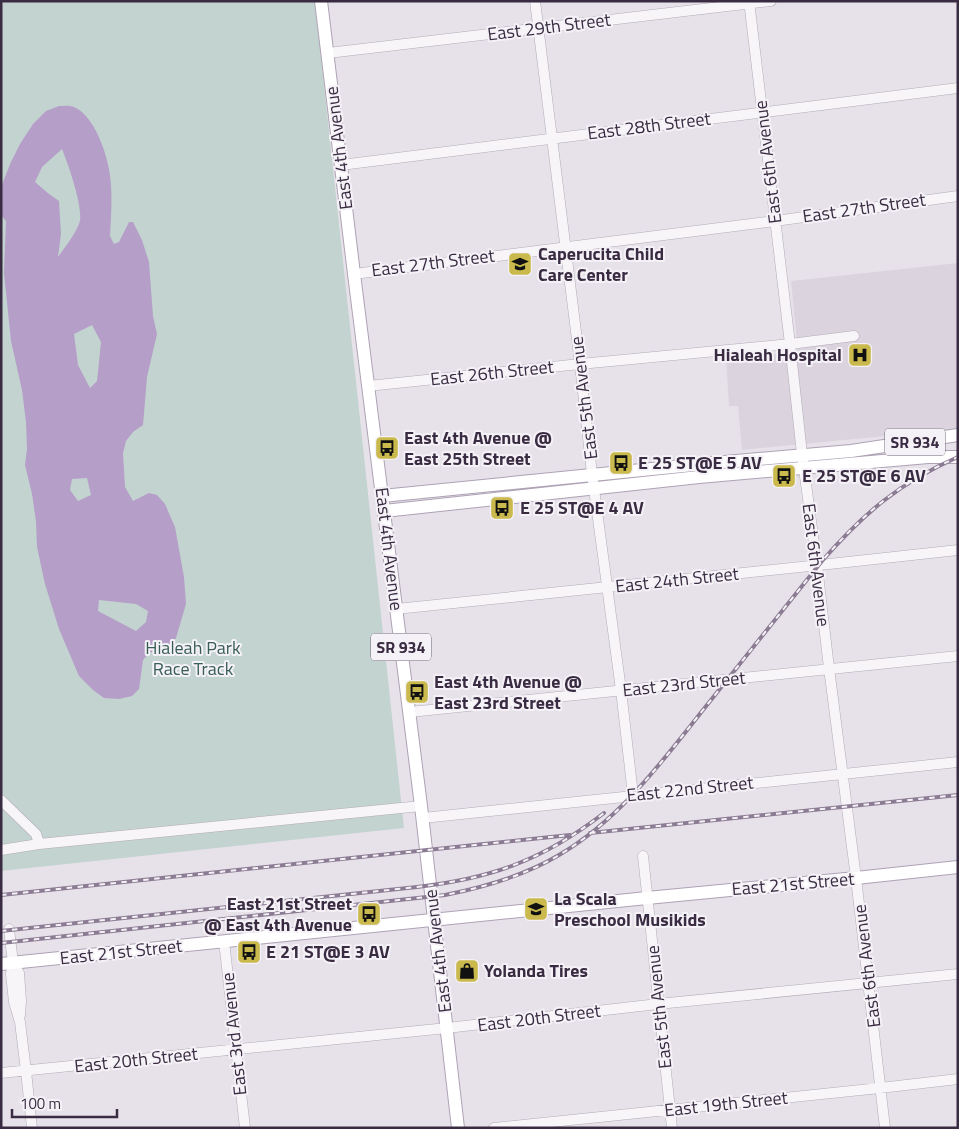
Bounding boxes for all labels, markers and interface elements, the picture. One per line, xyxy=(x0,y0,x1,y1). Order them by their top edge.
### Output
street label: East 29th Street xyxy=(486,5,613,47)
street label: East 4th Avenue xyxy=(318,85,359,211)
street label: East 6th Avenue xyxy=(747,99,788,225)
street label: East 28th Street xyxy=(586,104,713,146)
street label: East 27th Street xyxy=(801,185,928,230)
place label: Caperucita Child Care Center xyxy=(538,240,664,288)
street label: East 27th Street xyxy=(370,241,497,283)
school or university icon: Caperucita Child Care Center xyxy=(507,251,533,277)
street label: East 5th Avenue xyxy=(563,335,604,461)
place label: Hialeah Hospital xyxy=(714,341,842,368)
hospital icon: Hialeah Hospital xyxy=(847,342,873,368)
street label: East 26th Street xyxy=(429,353,556,392)
place label: East 4th Avenue @ East 25th Street xyxy=(404,424,552,472)
road number: SR 934 xyxy=(885,428,945,456)
bus stop icon: East 4th Avenue @ East 25th Street xyxy=(374,435,400,461)
place label: E 25 ST@E 5 AV xyxy=(638,449,762,476)
bus stop icon: E 25 ST@E 5 AV xyxy=(608,450,634,476)
place label: E 25 ST@E 6 AV xyxy=(802,462,926,489)
bus stop icon: E 25 ST@E 6 AV xyxy=(771,463,797,489)
street label: East 4th Avenue xyxy=(369,486,410,612)
place label: E 25 ST@E 4 AV xyxy=(520,494,644,521)
bus stop icon: E 25 ST@E 4 AV xyxy=(489,495,515,521)
street label: East 6th Avenue xyxy=(796,502,837,628)
street label: East 24th Street xyxy=(614,560,741,599)
park label: Hialeah Park Race Track xyxy=(145,634,241,682)
road number: SR 934 xyxy=(371,634,431,660)
street label: East 23rd Street xyxy=(621,664,748,703)
place label: East 4th Avenue @ East 23rd Street xyxy=(434,668,582,716)
bus stop icon: East 4th Avenue @ East 23rd Street xyxy=(404,679,430,705)
street label: East 22nd Street xyxy=(625,768,755,809)
street label: East 21st Street xyxy=(731,865,856,902)
place label: La Scala Preschool Musikids xyxy=(554,885,706,933)
street label: East 4th Avenue xyxy=(417,888,458,1014)
place label: East 21st Street @ East 4th Avenue xyxy=(204,890,352,938)
school or university icon: La Scala Preschool Musikids xyxy=(523,896,549,922)
bus stop icon: East 21st Street @ East 4th Avenue xyxy=(356,901,382,927)
street label: East 6th Avenue xyxy=(846,903,887,1029)
street label: East 21st Street xyxy=(58,932,184,971)
place label: E 21 ST@E 3 AV xyxy=(266,938,390,965)
bus stop icon: E 21 ST@E 3 AV xyxy=(236,939,262,965)
street label: East 5th Avenue xyxy=(639,944,678,1070)
place label: Yolanda Tires xyxy=(484,957,588,984)
shop icon: Yolanda Tires xyxy=(454,958,480,984)
street label: East 3rd Avenue xyxy=(214,971,253,1097)
street label: East 20th Street xyxy=(476,996,603,1038)
street label: East 20th Street xyxy=(73,1040,200,1079)
street label: East 19th Street xyxy=(663,1084,790,1123)
scale bar xyxy=(12,1086,118,1118)
text: 100 m xyxy=(20,1092,61,1115)

